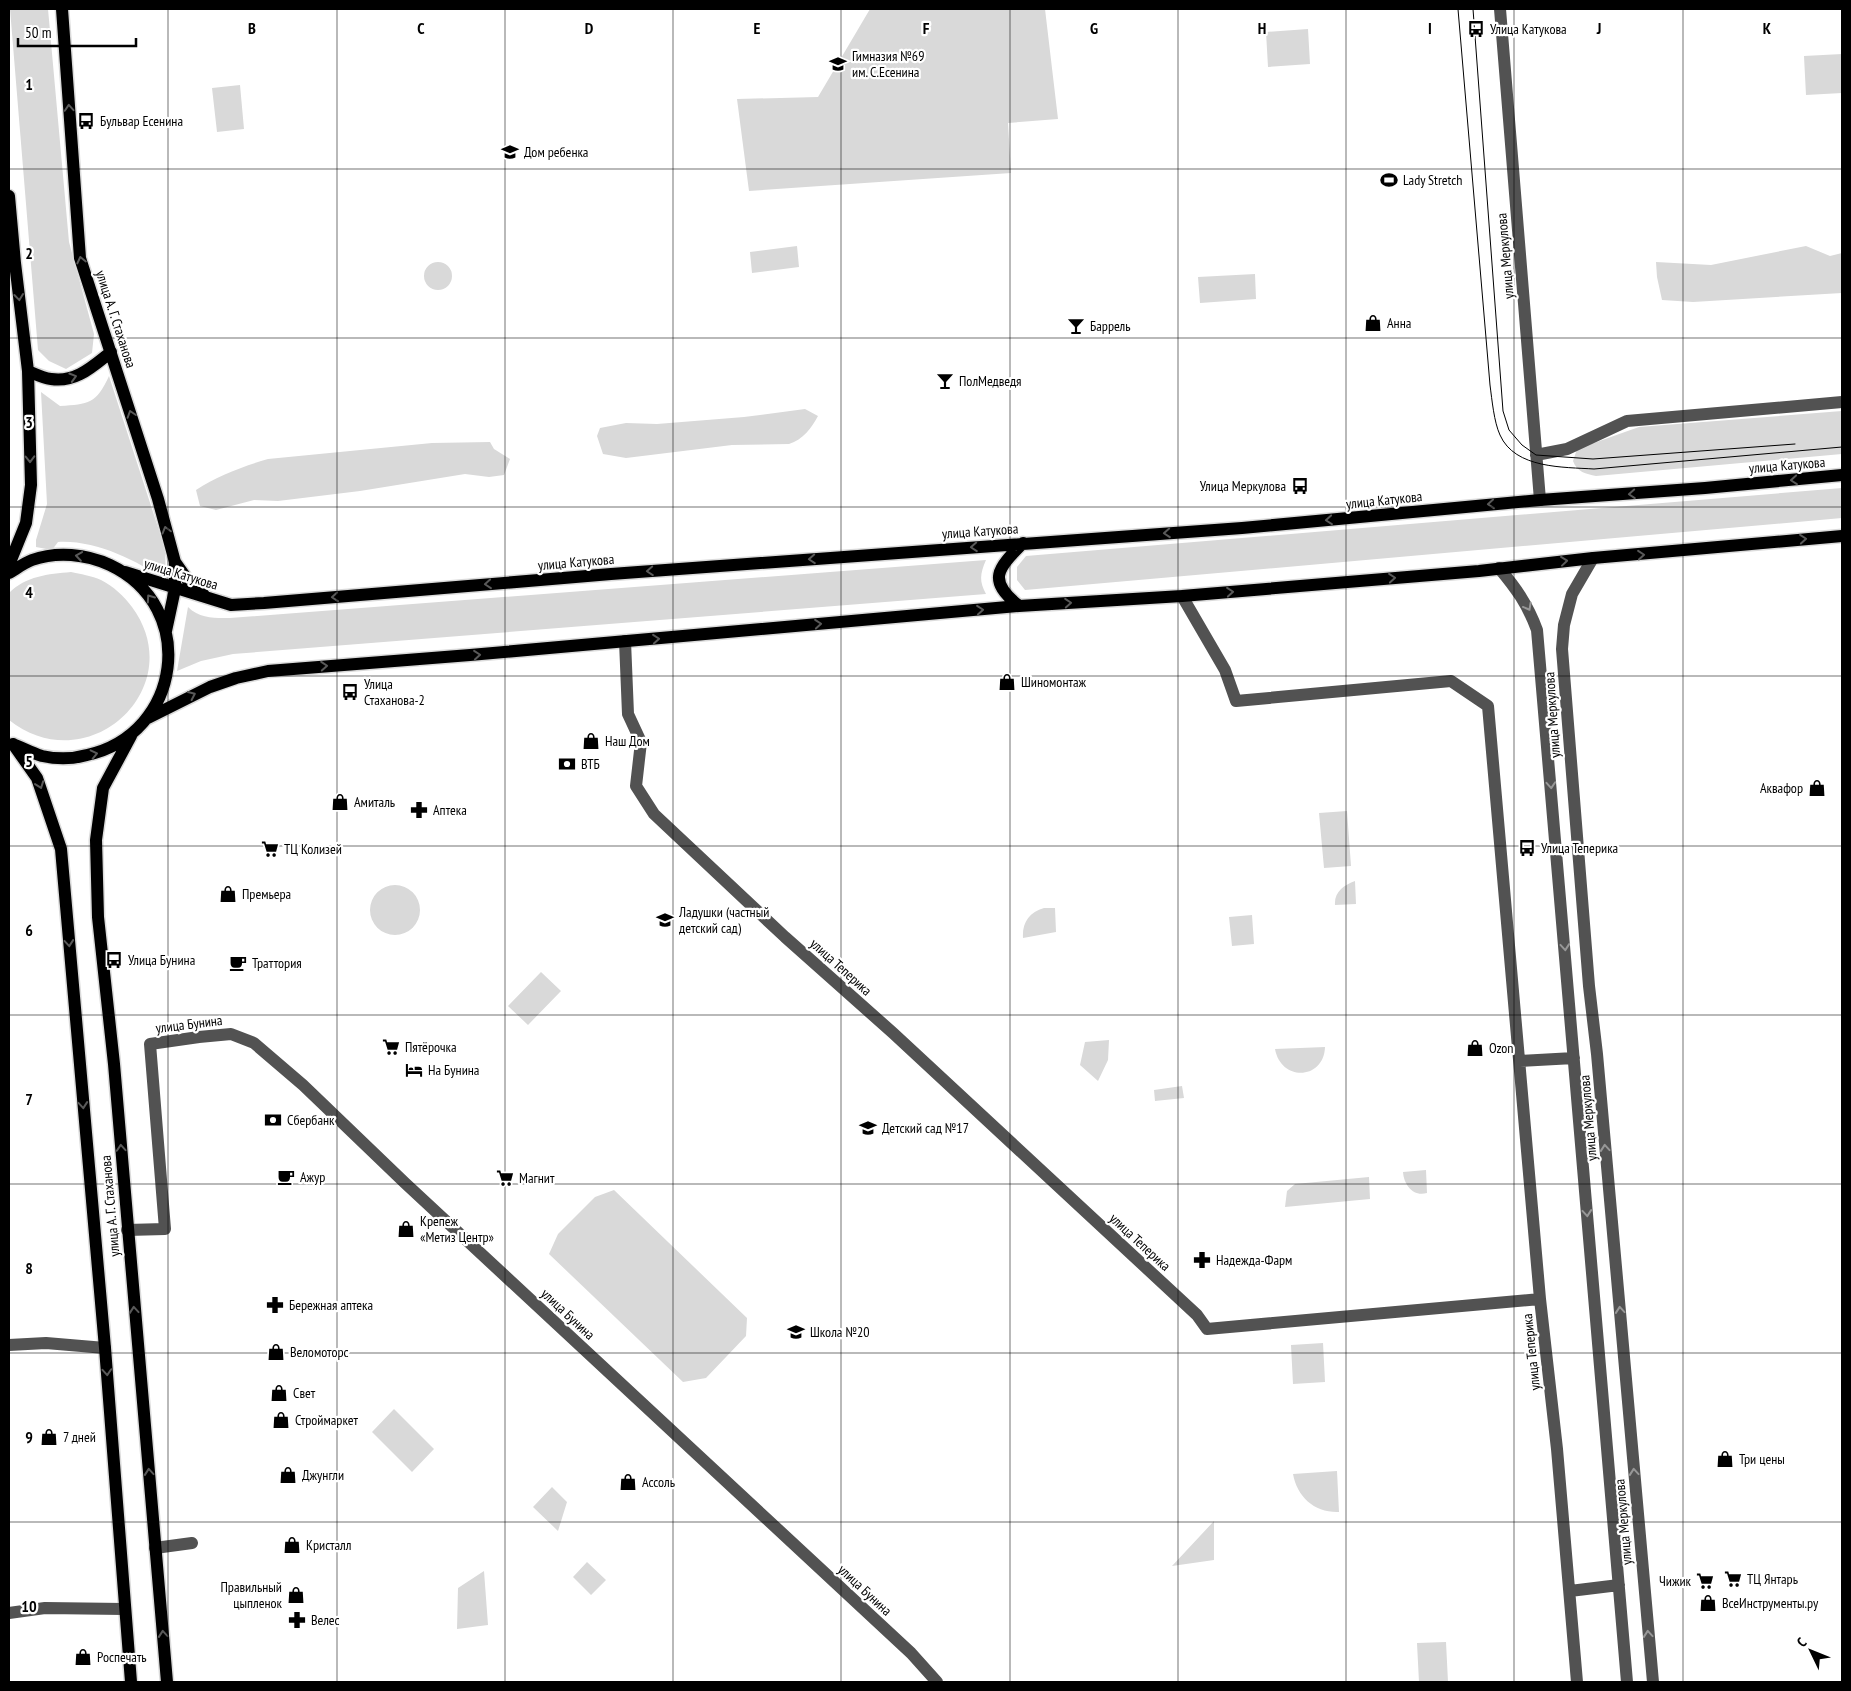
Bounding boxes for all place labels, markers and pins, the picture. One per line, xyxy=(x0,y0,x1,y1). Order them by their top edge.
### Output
bus stop icon: Улица Катукова xyxy=(1466,19,1486,39)
place label: Улица Катукова xyxy=(1490,20,1567,38)
place label: Гимназия №69 им. С.Есенина xyxy=(852,47,924,81)
school or university icon: Гимназия №69 им. С.Есенина xyxy=(828,54,848,74)
bus stop icon: Бульвар Есенина xyxy=(76,111,96,131)
place label: Бульвар Есенина xyxy=(100,112,183,130)
school or university icon: Дом ребенка xyxy=(500,142,520,162)
place label: Дом ребенка xyxy=(524,143,588,161)
sports icon: Lady Stretch xyxy=(1379,170,1399,190)
place label: Lady Stretch xyxy=(1403,171,1462,189)
shop icon: Анна xyxy=(1363,313,1383,333)
place label: Анна xyxy=(1387,314,1411,332)
bar icon: Баррель xyxy=(1066,316,1086,336)
place label: Баррель xyxy=(1090,317,1131,335)
bar icon: ПолМедведя xyxy=(935,371,955,391)
place label: ПолМедведя xyxy=(959,372,1022,390)
bus stop icon: Улица Меркулова xyxy=(1290,476,1310,496)
place label: Улица Меркулова xyxy=(1200,477,1286,495)
shop icon: Шиномонтаж xyxy=(997,672,1017,692)
place label: Шиномонтаж xyxy=(1021,673,1087,691)
place label: Улица Стаханова-2 xyxy=(364,675,425,709)
bus stop icon: Улица Стаханова-2 xyxy=(340,682,360,702)
shop icon: Наш Дом xyxy=(581,731,601,751)
place label: Наш Дом xyxy=(605,732,650,750)
bank icon: ВТБ xyxy=(557,754,577,774)
place label: ВТБ xyxy=(581,755,600,773)
shop icon: Аквафор xyxy=(1807,778,1827,798)
place label: Аквафор xyxy=(1760,779,1803,797)
shop icon: Амиталь xyxy=(330,792,350,812)
place label: Амиталь xyxy=(354,793,395,811)
pharmacy icon: Аптека xyxy=(409,800,429,820)
place label: Аптека xyxy=(433,801,467,819)
bus stop icon: Улица Теперика xyxy=(1517,838,1537,858)
supermarket icon: ТЦ Колизей xyxy=(260,839,280,859)
place label: Улица Теперика xyxy=(1541,839,1618,857)
place label: ТЦ Колизей xyxy=(284,840,342,858)
shop icon: Премьера xyxy=(218,884,238,904)
place label: Премьера xyxy=(242,885,291,903)
place label: Ладушки (частный детский сад) xyxy=(678,903,769,937)
school or university icon: Ладушки (частный детский сад) xyxy=(655,910,675,930)
bus stop icon: Улица Бунина xyxy=(104,950,124,970)
place label: Улица Бунина xyxy=(128,951,195,969)
cafe icon: Траттория xyxy=(228,953,248,973)
place label: Траттория xyxy=(252,954,302,972)
supermarket icon: Пятёрочка xyxy=(381,1037,401,1057)
place label: Пятёрочка xyxy=(405,1038,457,1056)
shop icon: Ozon xyxy=(1465,1038,1485,1058)
place label: Ozon xyxy=(1489,1039,1514,1057)
hotel icon: На Бунина xyxy=(404,1060,424,1080)
place label: На Бунина xyxy=(428,1061,479,1079)
bank icon: Сбербанк xyxy=(263,1110,283,1130)
place label: Сбербанк xyxy=(287,1111,335,1129)
school or university icon: Детский сад №17 xyxy=(858,1118,878,1138)
place label: Детский сад №17 xyxy=(882,1119,969,1137)
cafe icon: Ажур xyxy=(276,1167,296,1187)
place label: Ажур xyxy=(300,1168,325,1186)
supermarket icon: Магнит xyxy=(495,1168,515,1188)
place label: Магнит xyxy=(519,1169,555,1187)
place label: Крепеж «Метиз Центр» xyxy=(420,1212,494,1246)
shop icon: Крепеж «Метиз Центр» xyxy=(396,1219,416,1239)
pharmacy icon: Надежда-Фарм xyxy=(1192,1250,1212,1270)
place label: Надежда-Фарм xyxy=(1216,1251,1292,1269)
pharmacy icon: Бережная аптека xyxy=(265,1295,285,1315)
place label: Бережная аптека xyxy=(289,1296,373,1314)
school or university icon: Школа №20 xyxy=(786,1322,806,1342)
place label: Школа №20 xyxy=(810,1323,870,1341)
shop icon: Веломоторс xyxy=(266,1342,286,1362)
place label: Веломоторс xyxy=(290,1343,349,1361)
shop icon: Свет xyxy=(269,1383,289,1403)
place label: Свет xyxy=(293,1384,316,1402)
shop icon: Строймаркет xyxy=(271,1410,291,1430)
place label: Строймаркет xyxy=(295,1411,359,1429)
shop icon: 7 дней xyxy=(39,1427,59,1447)
place label: 7 дней xyxy=(63,1428,96,1446)
shop icon: Три цены xyxy=(1715,1449,1735,1469)
place label: Три цены xyxy=(1739,1450,1785,1468)
shop icon: Джунгли xyxy=(278,1465,298,1485)
place label: Джунгли xyxy=(302,1466,344,1484)
shop icon: Ассоль xyxy=(618,1472,638,1492)
place label: Ассоль xyxy=(642,1473,675,1491)
shop icon: Кристалл xyxy=(282,1535,302,1555)
place label: Кристалл xyxy=(306,1536,351,1554)
supermarket icon: ТЦ Янтарь xyxy=(1723,1569,1743,1589)
place label: ТЦ Янтарь xyxy=(1747,1570,1798,1588)
supermarket icon: Чижик xyxy=(1695,1571,1715,1591)
place label: Чижик xyxy=(1659,1572,1692,1590)
place label: Правильный цыпленок xyxy=(220,1578,283,1612)
shop icon: Правильный цыпленок xyxy=(286,1585,306,1605)
shop icon: ВсеИнструменты.ру xyxy=(1698,1593,1718,1613)
place label: ВсеИнструменты.ру xyxy=(1722,1594,1819,1612)
pharmacy icon: Велес xyxy=(287,1610,307,1630)
place label: Велес xyxy=(311,1611,340,1629)
shop icon: Роспечать xyxy=(73,1647,93,1667)
place label: Роспечать xyxy=(97,1648,147,1666)

